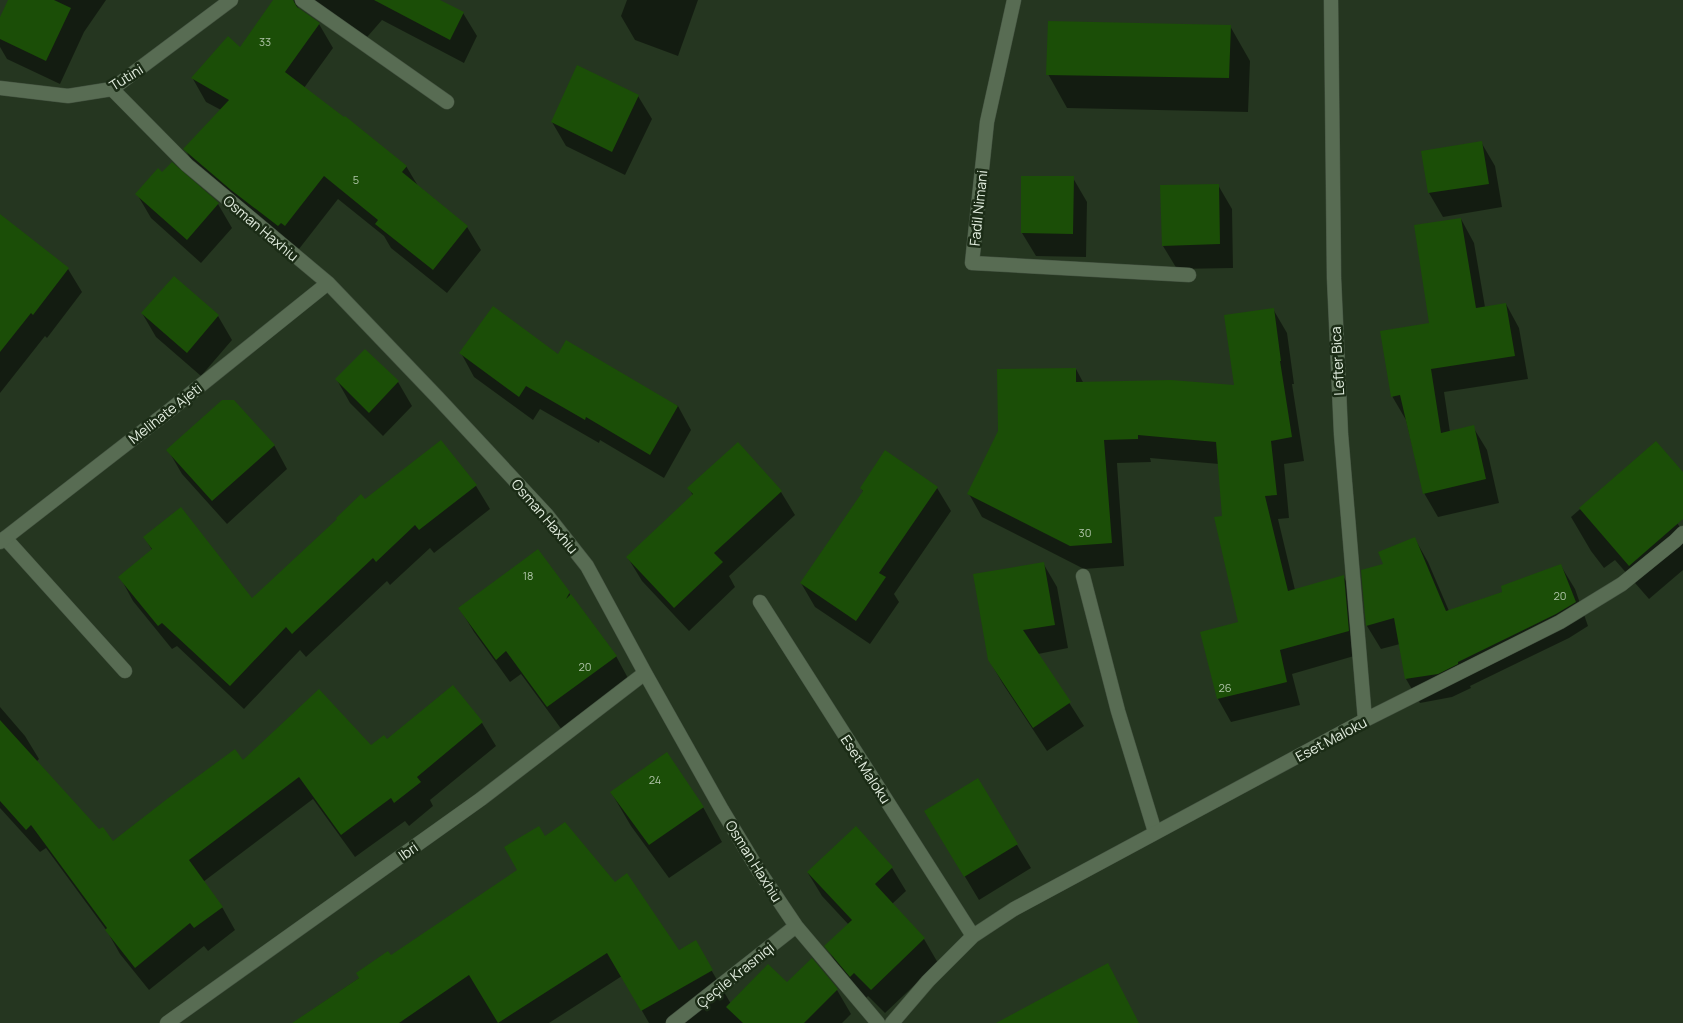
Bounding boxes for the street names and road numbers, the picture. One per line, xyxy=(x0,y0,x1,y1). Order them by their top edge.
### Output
street label: Tutini xyxy=(106,59,146,95)
street label: Fadil Nimani xyxy=(965,169,991,247)
street label: Osman Haxhiu xyxy=(219,191,303,265)
street label: Lefter Bica xyxy=(1326,326,1348,396)
street label: Melihate Ajeti xyxy=(124,378,206,448)
street label: Osman Haxhiu xyxy=(507,475,583,557)
street label: Eset Maloku xyxy=(1292,712,1370,766)
street label: Eset Maloku xyxy=(837,731,895,807)
street label: Osman Haxhiu xyxy=(721,817,787,905)
street label: Ibri xyxy=(394,838,422,864)
street label: Çeçile Krasniqi xyxy=(692,938,778,1012)

